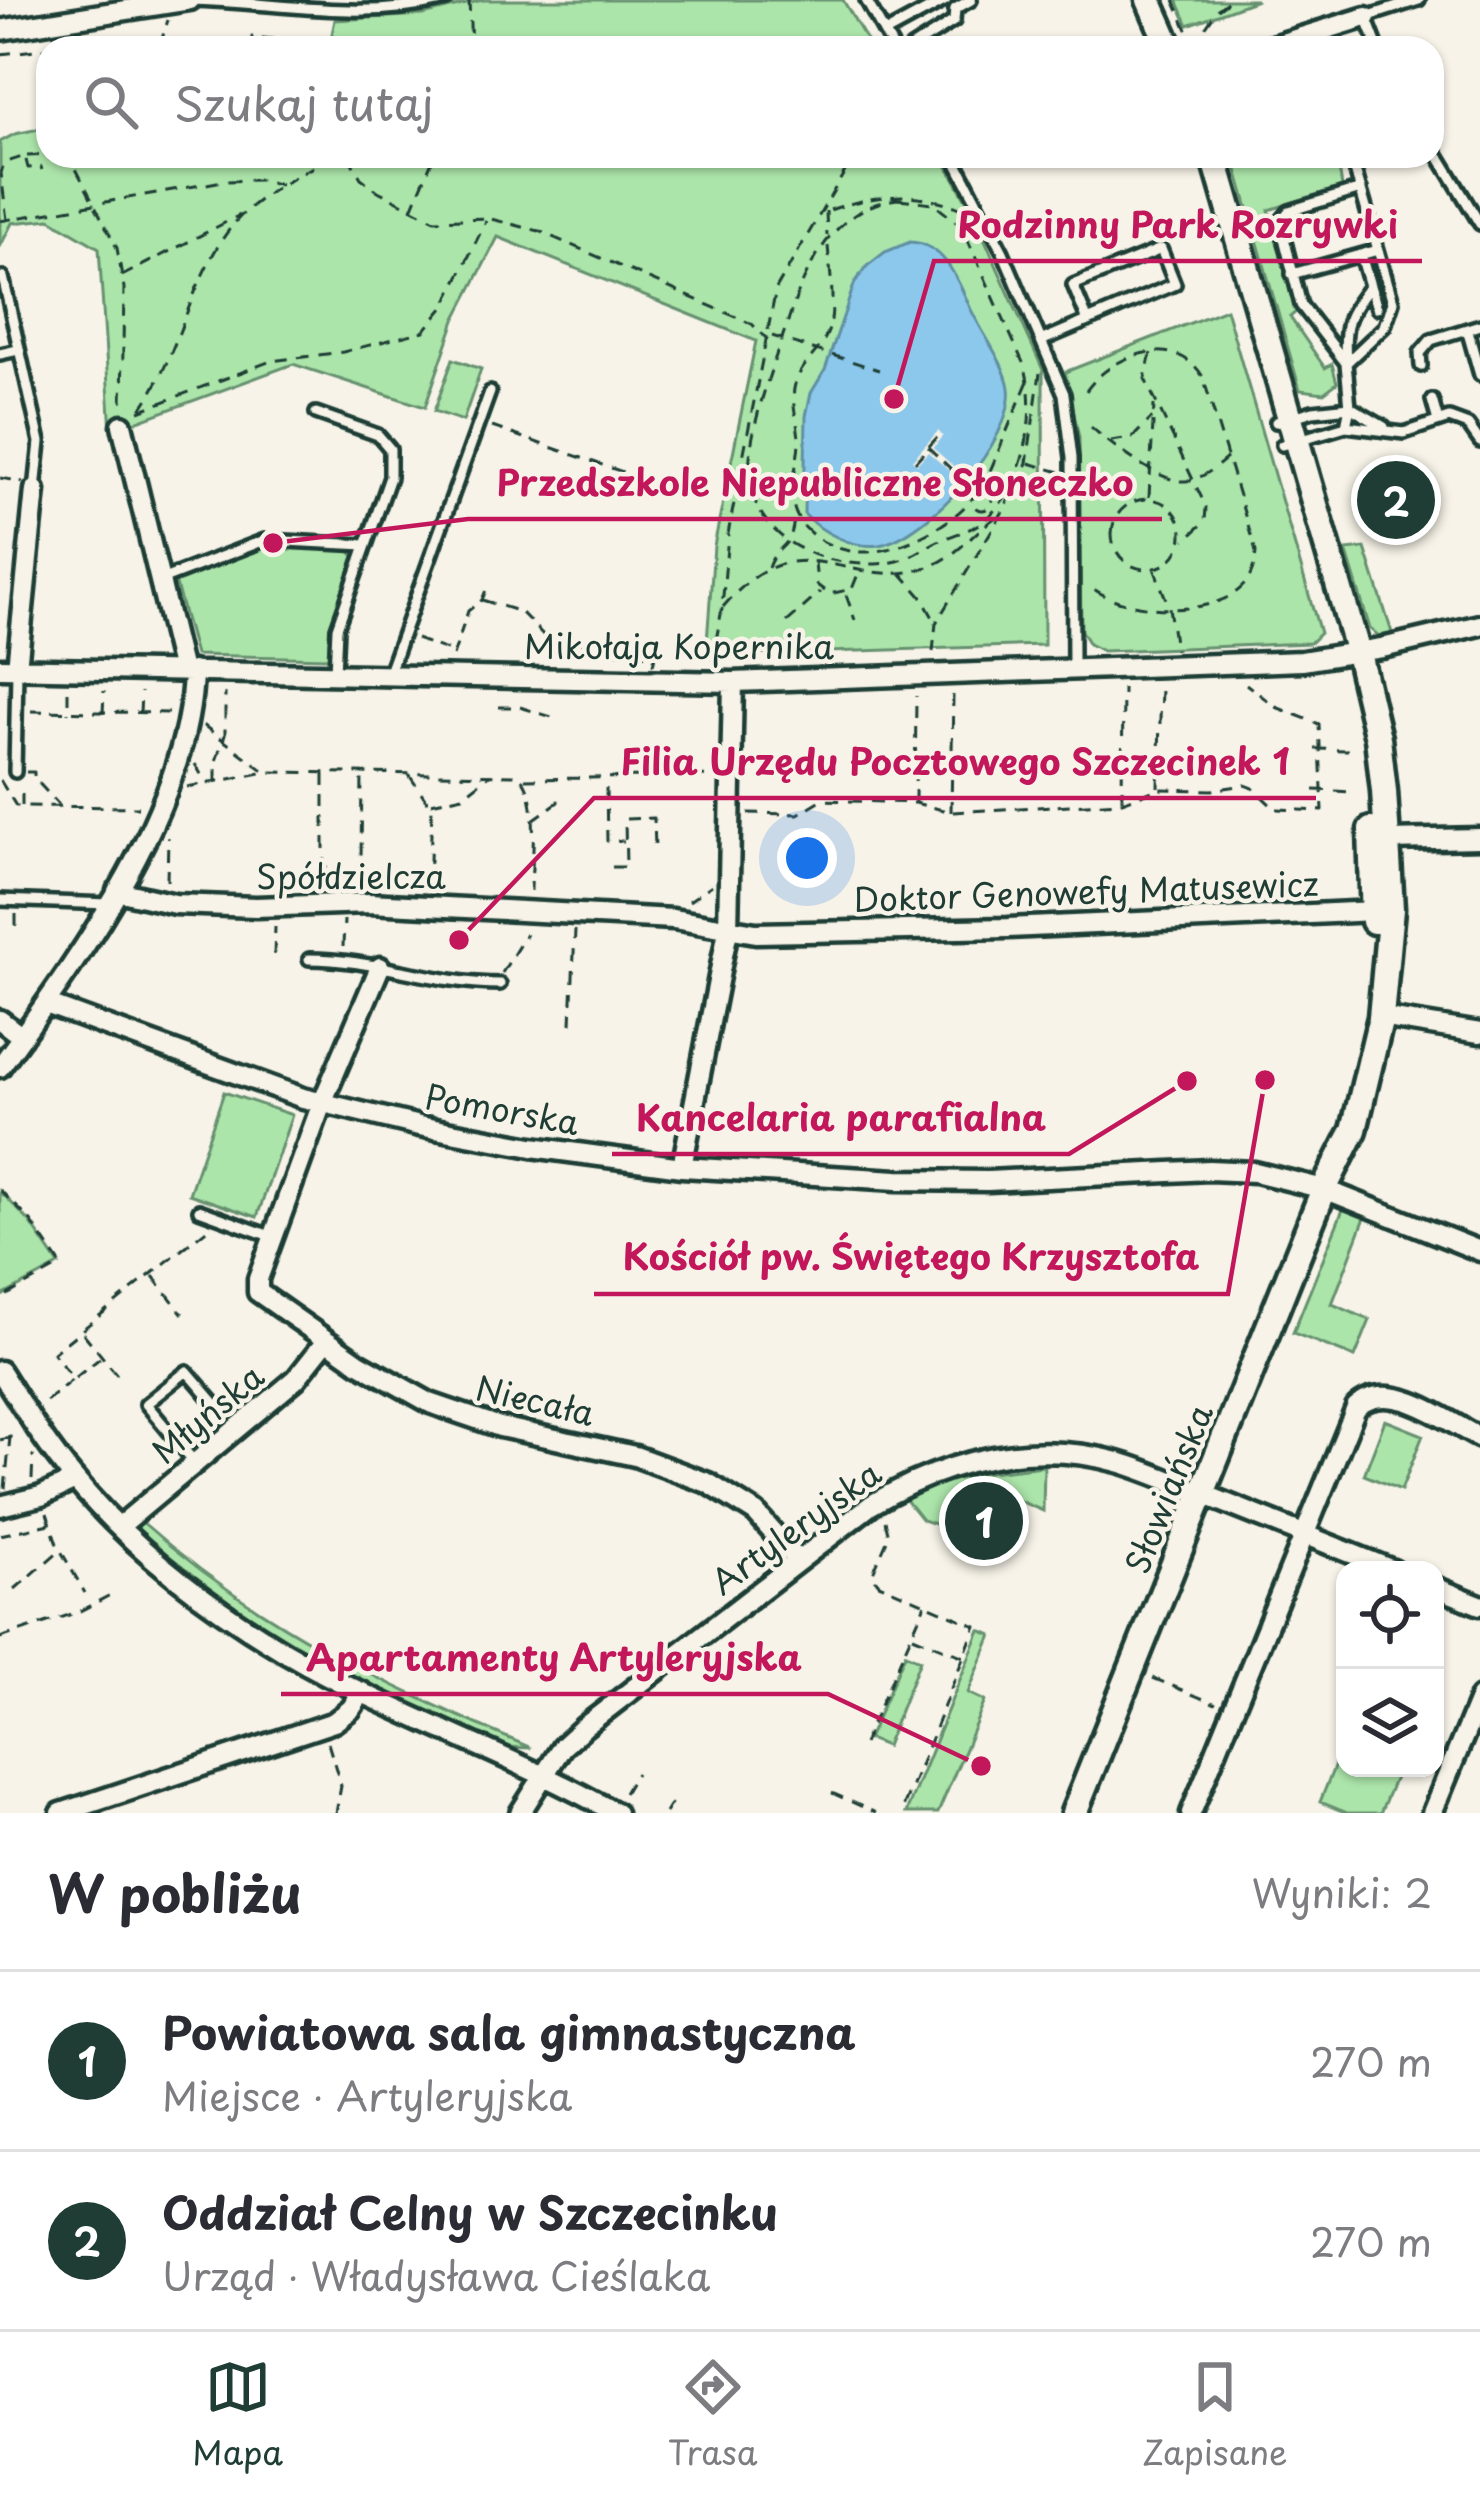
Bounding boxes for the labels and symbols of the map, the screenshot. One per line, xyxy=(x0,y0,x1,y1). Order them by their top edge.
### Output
callout: Rodzinny Park Rozrywki xyxy=(934,189,1422,261)
text: Rodzinny Park Rozrywki xyxy=(958,196,1398,250)
callout: Przedszkole Niepubliczne Słoneczko xyxy=(468,447,1162,519)
text: Przedszkole Niepubliczne Słoneczko xyxy=(497,454,1133,508)
pin: 2 xyxy=(1357,455,1435,545)
street label: Mikołaja Kopernika xyxy=(524,620,834,670)
callout: Filia Urzędu Pocztowego Szczecinek 1 xyxy=(594,726,1316,798)
text: Filia Urzędu Pocztowego Szczecinek 1 xyxy=(620,733,1290,787)
your location xyxy=(777,828,837,888)
street label: Spółdzielcza xyxy=(256,850,446,900)
street label: Doktor Genowefy Matusewicz xyxy=(853,857,1319,923)
street label: Pomorska xyxy=(421,1070,584,1146)
callout: Kancelaria parafialna xyxy=(612,1082,1069,1154)
text: Kancelaria parafialna xyxy=(636,1089,1047,1143)
callout: Kościół pw. Świętego Krzysztofa xyxy=(594,1222,1228,1294)
text: Kościół pw. Świętego Krzysztofa xyxy=(623,1228,1200,1282)
street label: Młyńska xyxy=(140,1350,274,1474)
street label: Niecała xyxy=(471,1361,600,1437)
street label: Słowiańska xyxy=(1111,1396,1224,1580)
street label: Artyleryjska xyxy=(699,1447,891,1605)
pin: 1 xyxy=(945,1476,1023,1566)
callout: Apartamenty Artyleryjska xyxy=(281,1622,828,1694)
text: Apartamenty Artyleryjska xyxy=(306,1629,803,1683)

